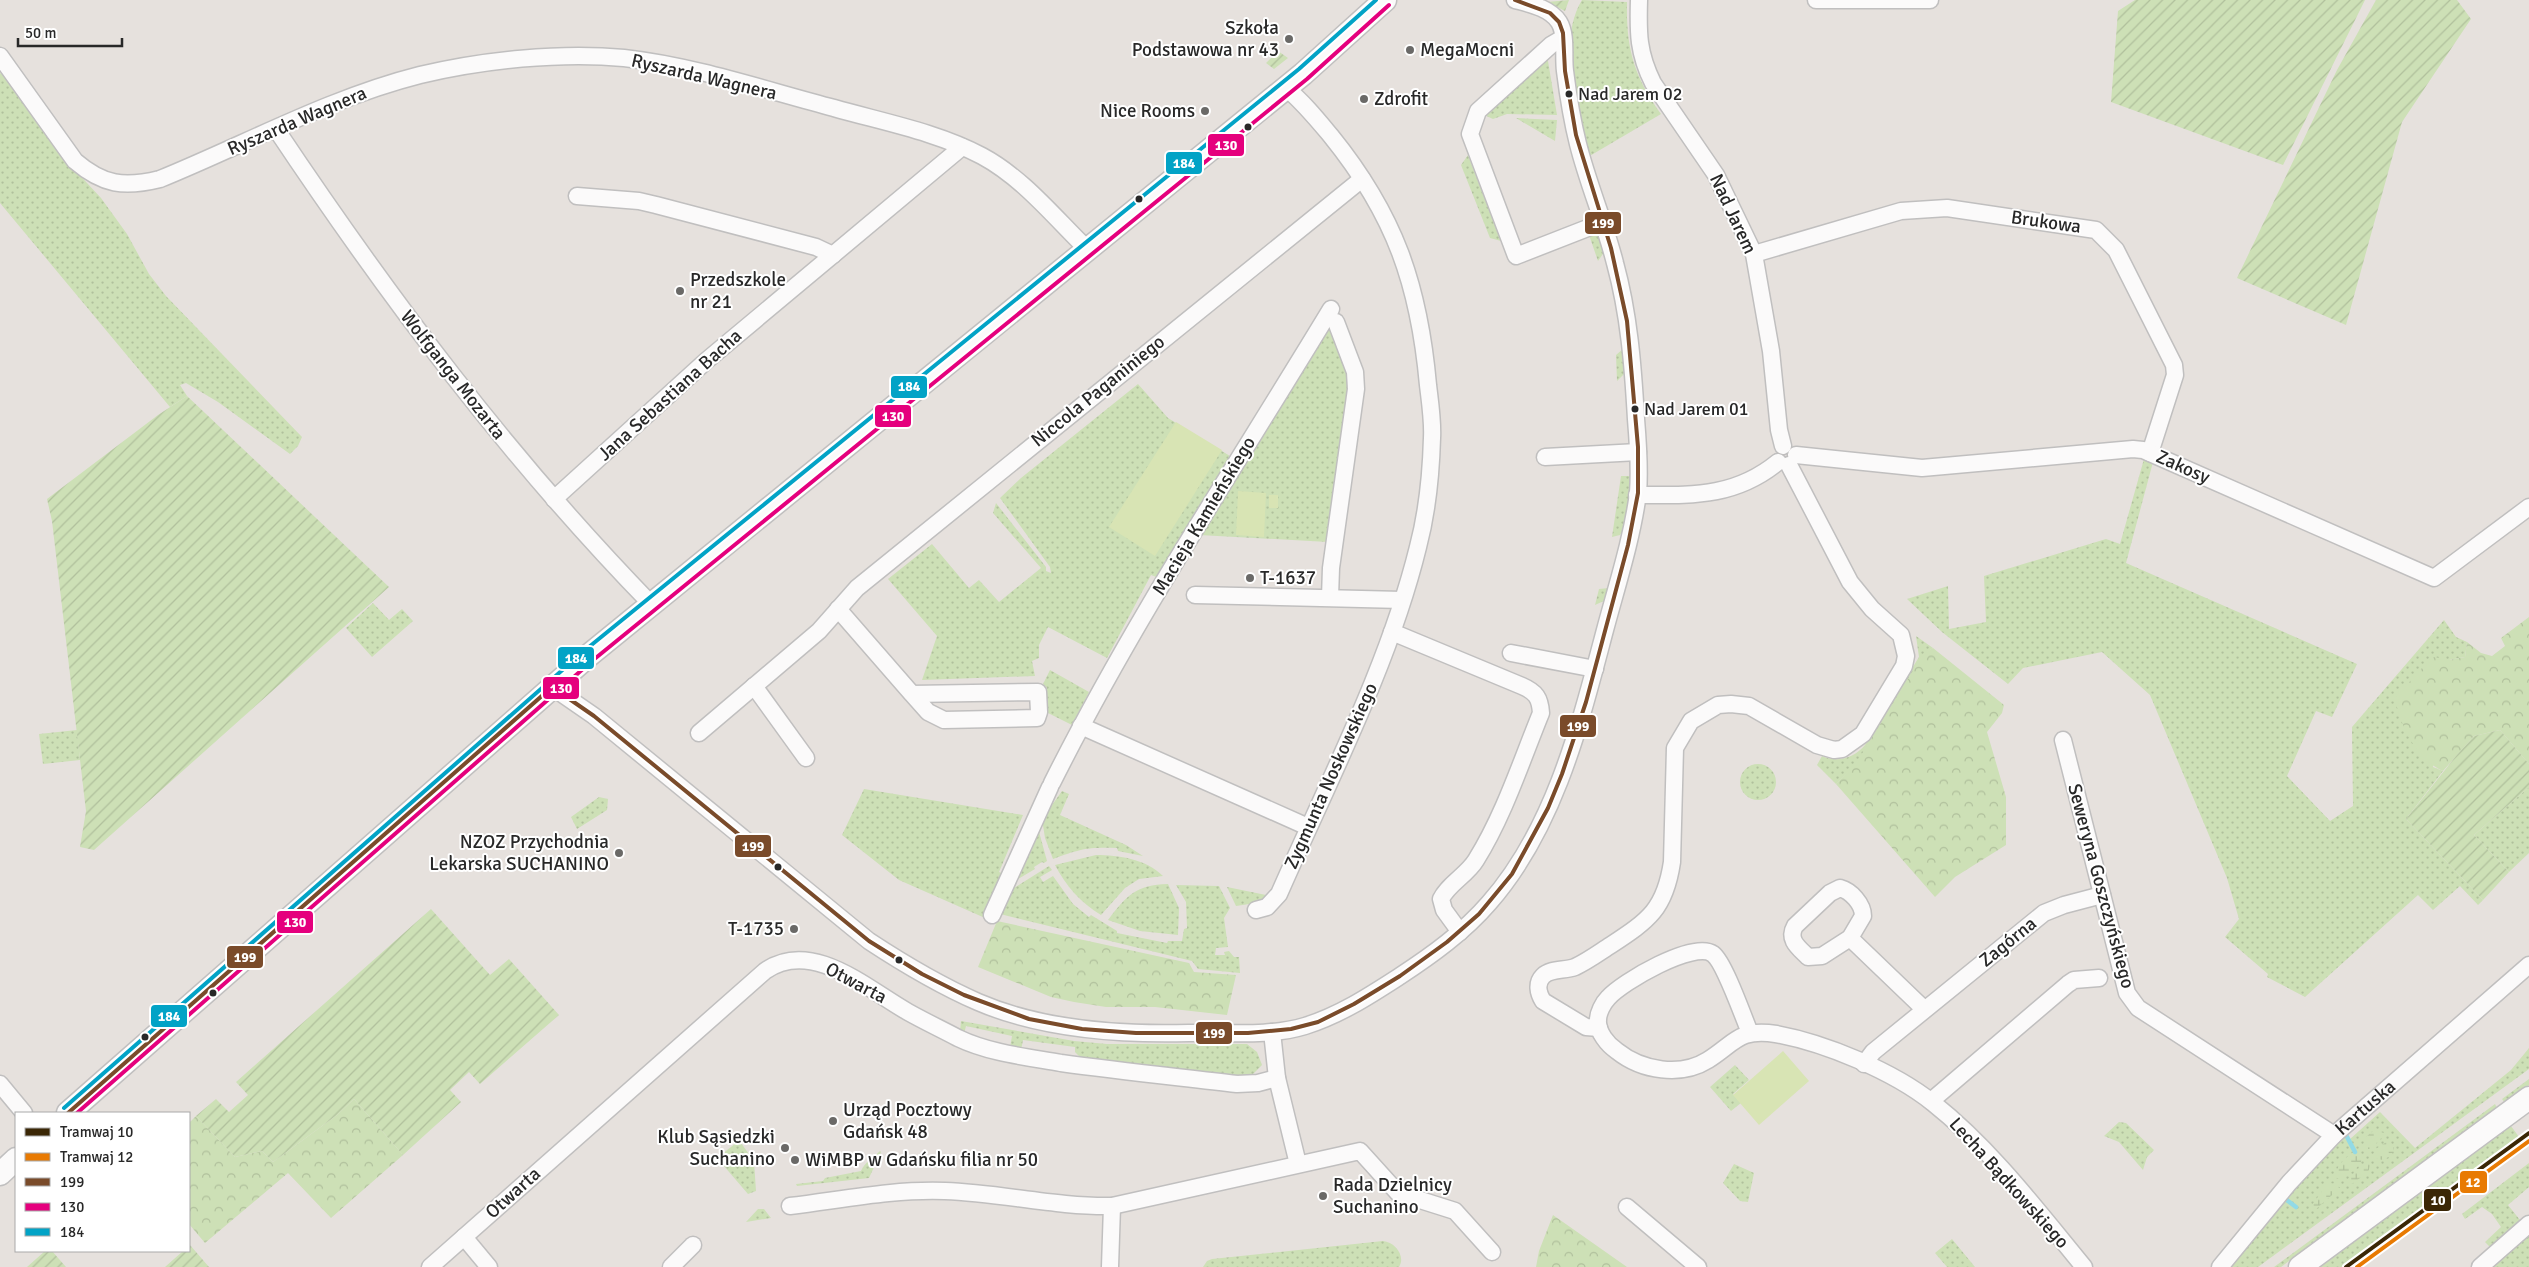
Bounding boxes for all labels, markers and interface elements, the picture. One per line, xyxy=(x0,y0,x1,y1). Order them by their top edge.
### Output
scale bar xyxy=(18,15,121,47)
place label: Szkoła Podstawowa nr 43 xyxy=(1132,16,1279,62)
text: 50 m xyxy=(25,24,56,42)
marker: Szkoła Podstawowa nr 43 xyxy=(1283,33,1295,45)
place label: MegaMocni xyxy=(1420,38,1514,62)
marker: MegaMocni xyxy=(1404,44,1416,56)
street label: Ryszarda Wagnera xyxy=(629,49,779,105)
street label: Ryszarda Wagnera xyxy=(224,81,370,161)
place label: Nad Jarem 02 xyxy=(1578,83,1683,105)
place label: Zdrofit xyxy=(1374,87,1429,111)
marker: Nad Jarem 02 xyxy=(1564,89,1574,99)
marker: Zdrofit xyxy=(1358,93,1370,105)
place label: Nice Rooms xyxy=(1100,99,1195,123)
marker: Nice Rooms xyxy=(1199,105,1211,117)
unlabelled marker xyxy=(1243,122,1253,132)
line badge: 130 xyxy=(1207,133,1245,157)
text: 130 xyxy=(1215,137,1238,154)
line badge: 184 xyxy=(1165,151,1203,175)
text: 184 xyxy=(1173,155,1196,172)
street label: Nad Jarem xyxy=(1704,170,1762,258)
unlabelled marker xyxy=(1134,194,1144,204)
street label: Brukowa xyxy=(2009,205,2083,239)
line badge: 199 xyxy=(1584,211,1622,235)
text: 199 xyxy=(1592,215,1615,232)
place label: Przedszkole nr 21 xyxy=(690,268,786,314)
marker: Przedszkole nr 21 xyxy=(674,285,686,297)
street label: Wolfganga Mozarta xyxy=(395,306,511,444)
street label: Jana Sebastiana Bacha xyxy=(593,324,747,466)
street label: Niccola Paganiniego xyxy=(1026,330,1170,452)
line badge: 184 xyxy=(890,375,928,399)
text: 184 xyxy=(898,378,921,395)
place label: Nad Jarem 01 xyxy=(1644,398,1749,420)
line badge: 130 xyxy=(874,404,912,428)
marker: Nad Jarem 01 xyxy=(1630,404,1640,414)
text: 130 xyxy=(882,408,905,425)
street label: Macieja Kamieńskiego xyxy=(1147,432,1261,600)
street label: Zakosy xyxy=(2152,445,2214,489)
place label: T-1637 xyxy=(1260,566,1316,590)
marker: T-1637 xyxy=(1244,572,1256,584)
line badge: 184 xyxy=(557,646,595,670)
text: 184 xyxy=(565,650,588,667)
line badge: 130 xyxy=(542,676,580,700)
street label: Zygmunta Noskowskiego xyxy=(1279,679,1383,873)
text: 130 xyxy=(550,680,573,697)
line badge: 199 xyxy=(1559,714,1597,738)
text: 199 xyxy=(1567,718,1590,735)
street label: Seweryna Goszczyńskiego xyxy=(2062,781,2140,991)
place label: NZOZ Przychodnia Lekarska SUCHANINO xyxy=(429,830,609,876)
line badge: 199 xyxy=(734,834,772,858)
text: 199 xyxy=(742,838,765,855)
marker: NZOZ Przychodnia Lekarska SUCHANINO xyxy=(613,847,625,859)
unlabelled marker xyxy=(773,862,783,872)
line badge: 130 xyxy=(276,910,314,934)
street label: Zagórna xyxy=(1974,912,2042,972)
text: 130 xyxy=(284,914,307,931)
place label: T-1735 xyxy=(728,917,784,941)
marker: T-1735 xyxy=(788,923,800,935)
line badge: 199 xyxy=(226,945,264,969)
text: 199 xyxy=(234,949,257,966)
unlabelled marker xyxy=(894,955,904,965)
street label: Otwarta xyxy=(821,957,891,1009)
unlabelled marker xyxy=(208,988,218,998)
line badge: 184 xyxy=(150,1004,188,1028)
text: 184 xyxy=(158,1008,181,1025)
line badge: 199 xyxy=(1195,1021,1233,1045)
text: 199 xyxy=(1203,1025,1226,1042)
unlabelled marker xyxy=(140,1032,150,1042)
street label: Kartuska xyxy=(2330,1075,2401,1141)
place label: Urząd Pocztowy Gdańsk 48 xyxy=(843,1098,972,1144)
legend xyxy=(15,1112,190,1252)
street label: Lecha Bądkowskiego xyxy=(1944,1112,2074,1254)
marker: Urząd Pocztowy Gdańsk 48 xyxy=(827,1115,839,1127)
text: Tramwaj 10 xyxy=(60,1123,133,1141)
place label: Klub Sąsiedzki Suchanino xyxy=(657,1125,775,1171)
marker: Klub Sąsiedzki Suchanino xyxy=(779,1142,791,1154)
text: Tramwaj 12 xyxy=(60,1148,133,1166)
place label: WiMBP w Gdańsku filia nr 50 xyxy=(805,1148,1038,1172)
marker: WiMBP w Gdańsku filia nr 50 xyxy=(789,1154,801,1166)
street label: Otwarta xyxy=(480,1162,546,1224)
line badge: 12 xyxy=(2459,1170,2488,1194)
text: 199 xyxy=(60,1173,84,1191)
place label: Rada Dzielnicy Suchanino xyxy=(1333,1173,1452,1219)
text: 12 xyxy=(2465,1174,2481,1191)
line badge: 10 xyxy=(2423,1188,2452,1212)
marker: Rada Dzielnicy Suchanino xyxy=(1317,1190,1329,1202)
text: 10 xyxy=(2430,1192,2446,1209)
text: 130 xyxy=(60,1198,84,1216)
text: 184 xyxy=(60,1223,84,1241)

